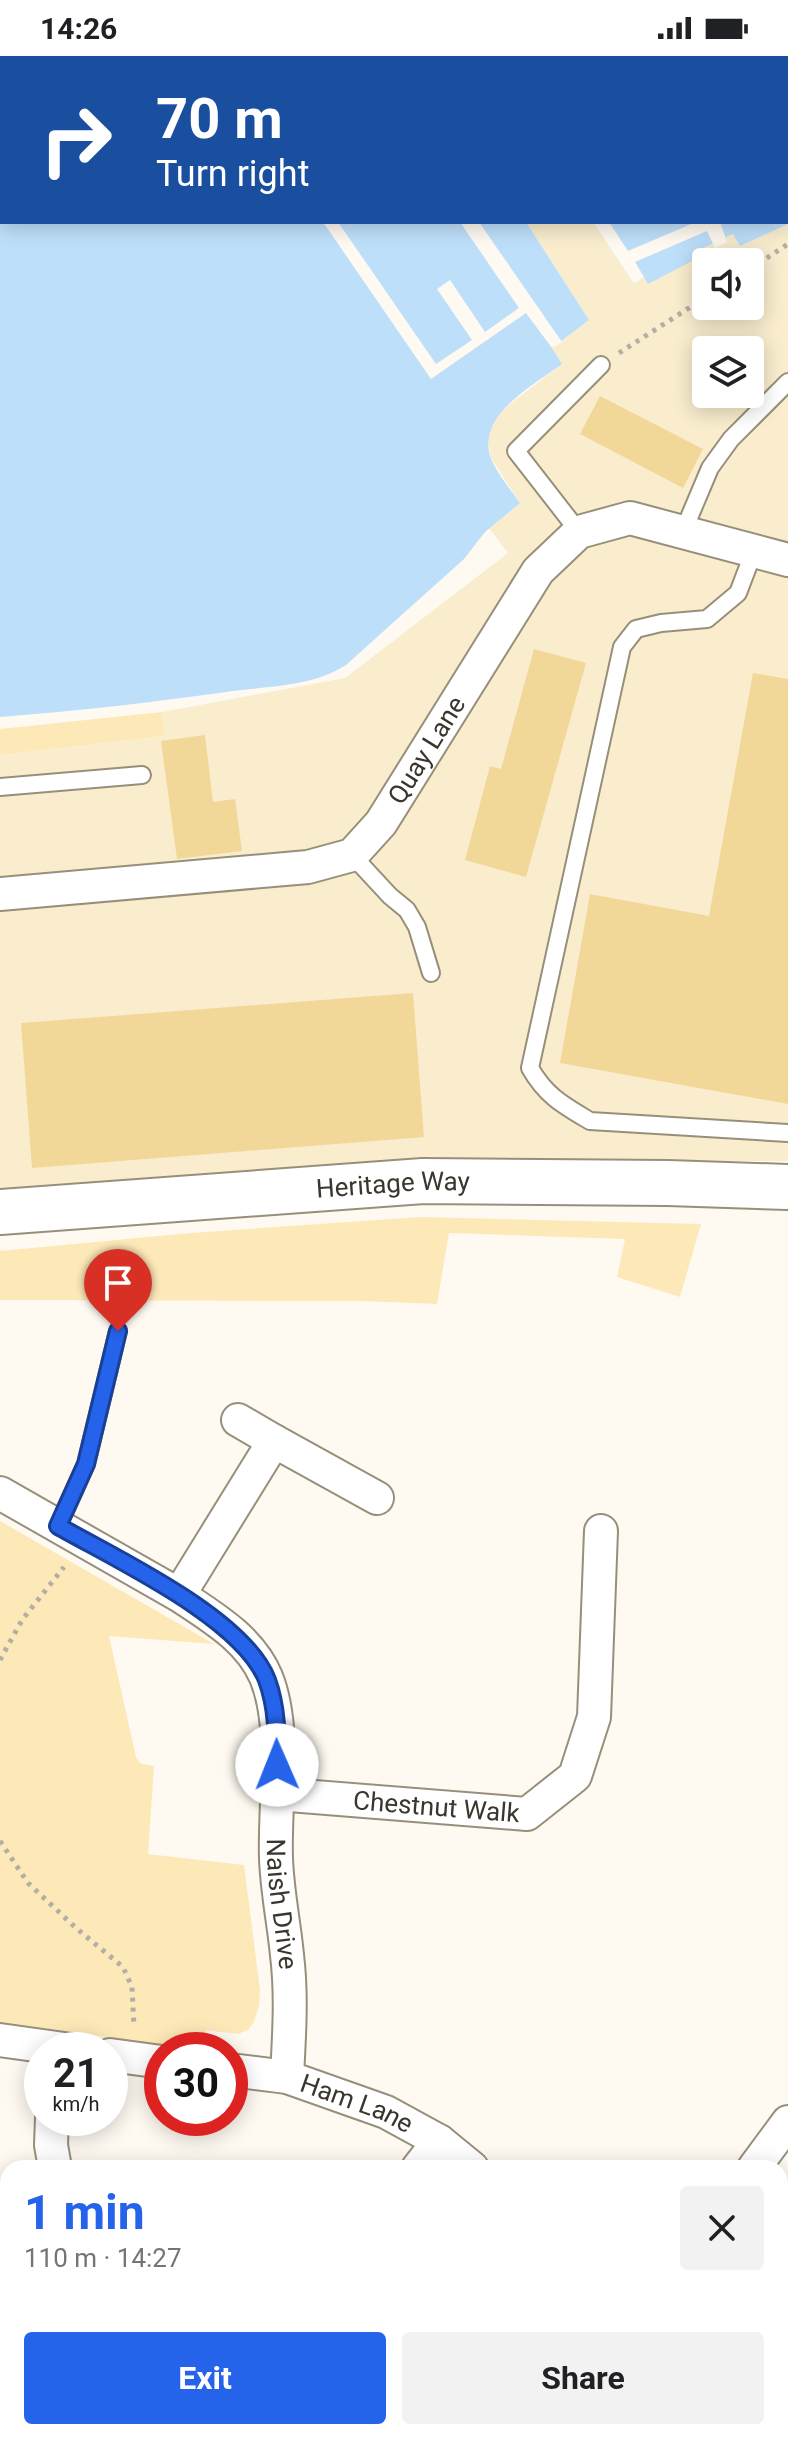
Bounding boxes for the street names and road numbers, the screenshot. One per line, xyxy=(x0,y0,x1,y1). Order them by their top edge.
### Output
street label: Quay Lane xyxy=(382,691,471,809)
street label: Heritage Way xyxy=(315,1166,470,1204)
street label: Chestnut Walk xyxy=(352,1785,522,1828)
street label: Naish Drive xyxy=(261,1838,303,1971)
street label: Ham Lane xyxy=(297,2068,418,2139)

